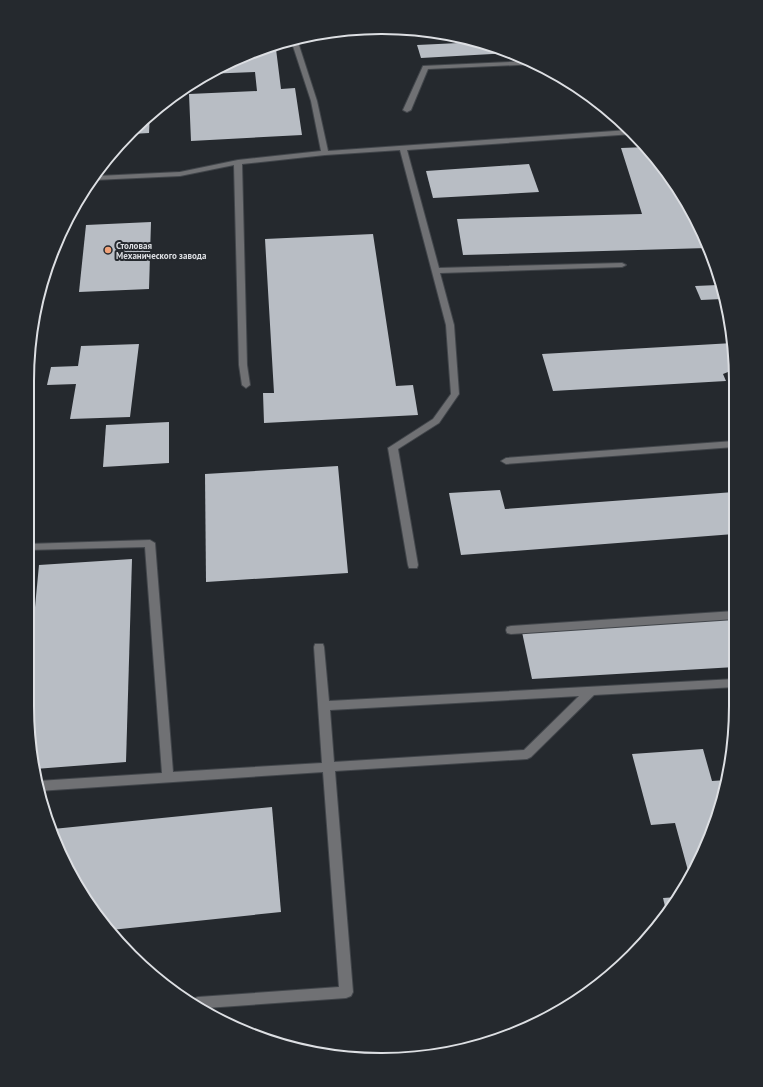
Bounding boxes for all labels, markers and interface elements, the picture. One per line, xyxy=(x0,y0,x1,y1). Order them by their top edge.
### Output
place label: Столовая Механического завода xyxy=(116,240,207,261)
marker: Столовая Механического завода xyxy=(103,245,113,255)

